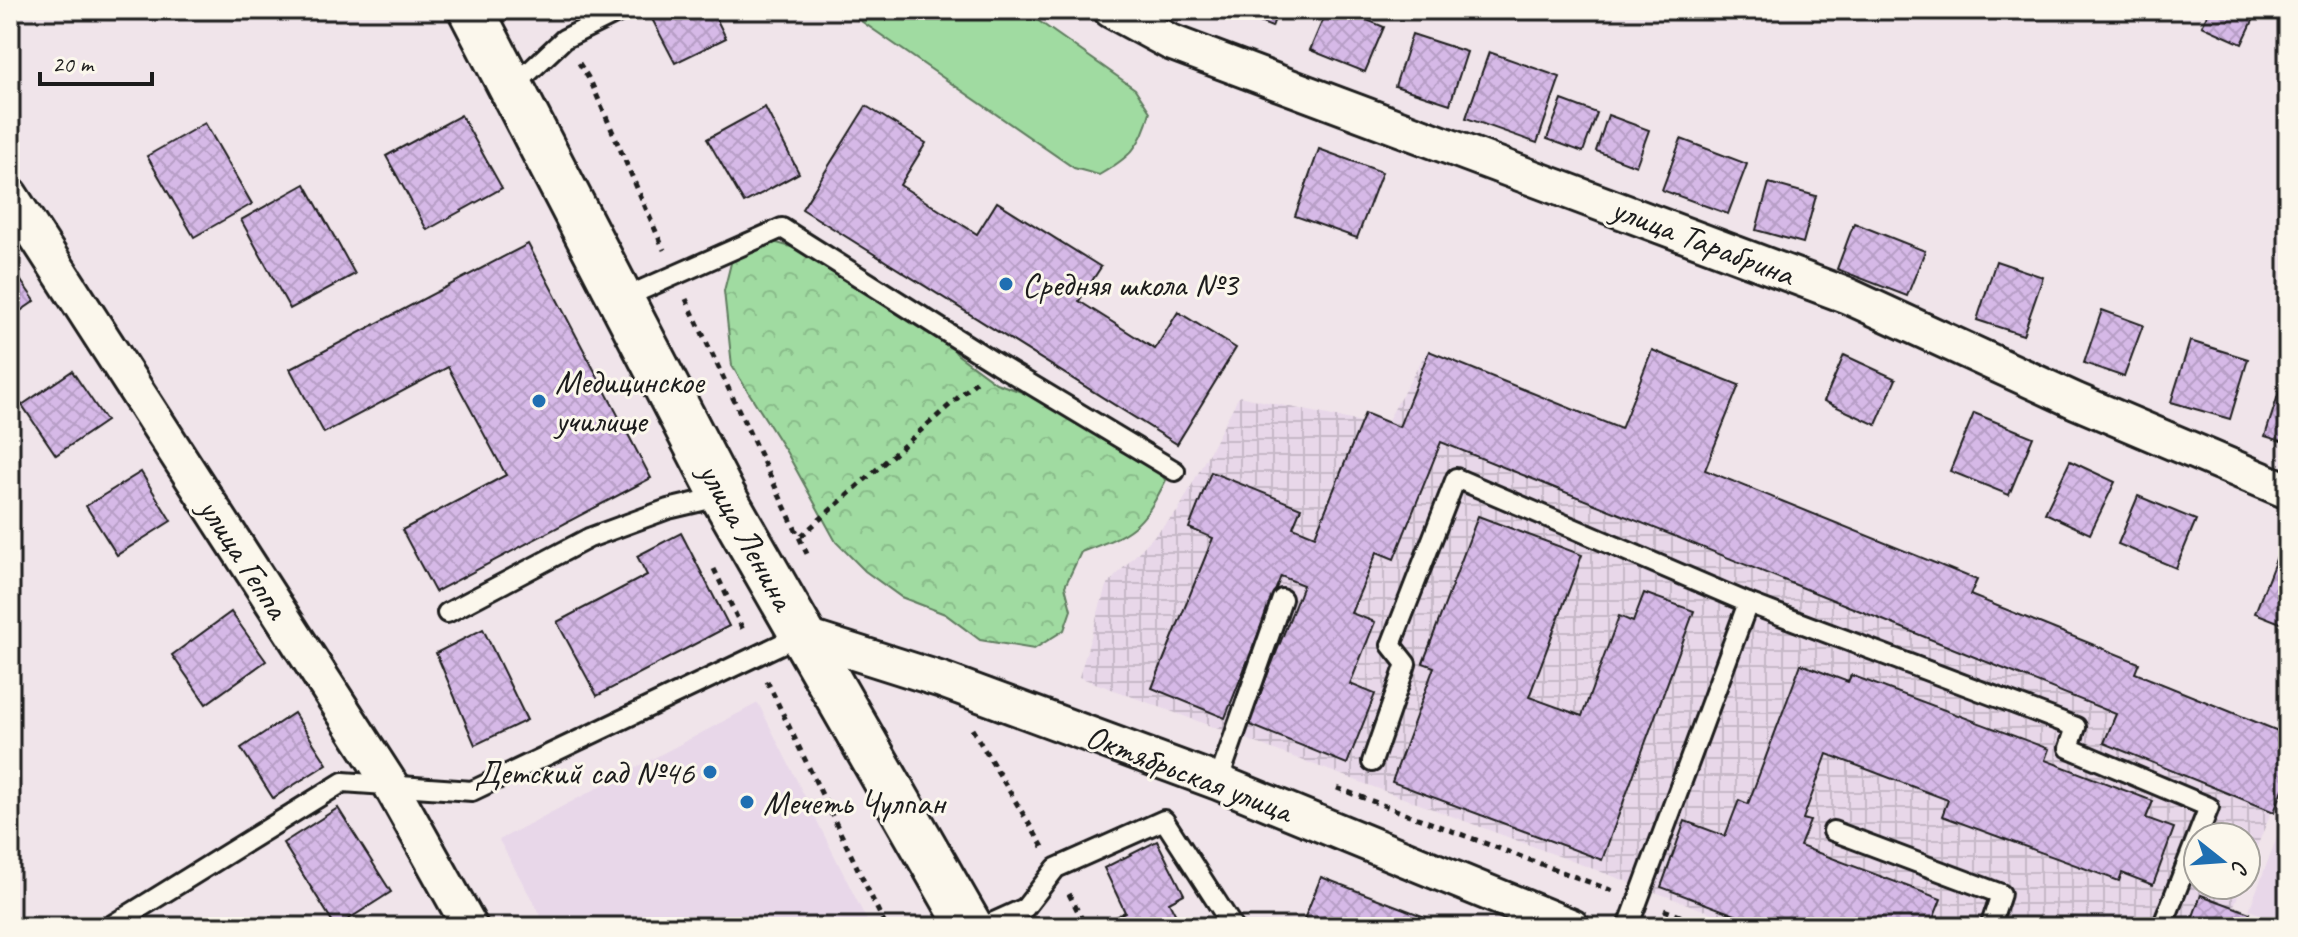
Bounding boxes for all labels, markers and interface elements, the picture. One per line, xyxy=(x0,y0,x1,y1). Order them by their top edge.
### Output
scale bar xyxy=(40,36,152,86)
text: 20 m xyxy=(52,49,95,79)
street label: улица Тарабрина xyxy=(1604,186,1802,296)
place label: Средняя школа №3 xyxy=(1022,263,1240,306)
marker: Средняя школа №3 xyxy=(997,275,1015,293)
place label: Медицинское училище xyxy=(553,360,706,442)
marker: Медицинское училище xyxy=(530,392,548,410)
street label: улица Ленина xyxy=(688,453,806,620)
street label: улица Геппа xyxy=(188,488,300,628)
street label: Октябрьская улица xyxy=(1080,714,1301,833)
place label: Детский сад №46 xyxy=(475,751,696,794)
marker: Детский сад №46 xyxy=(701,763,719,781)
place label: Мечеть Чулпан xyxy=(763,781,948,824)
marker: Мечеть Чулпан xyxy=(738,793,756,811)
north arrow xyxy=(2182,821,2262,901)
text: С xyxy=(2224,857,2255,879)

